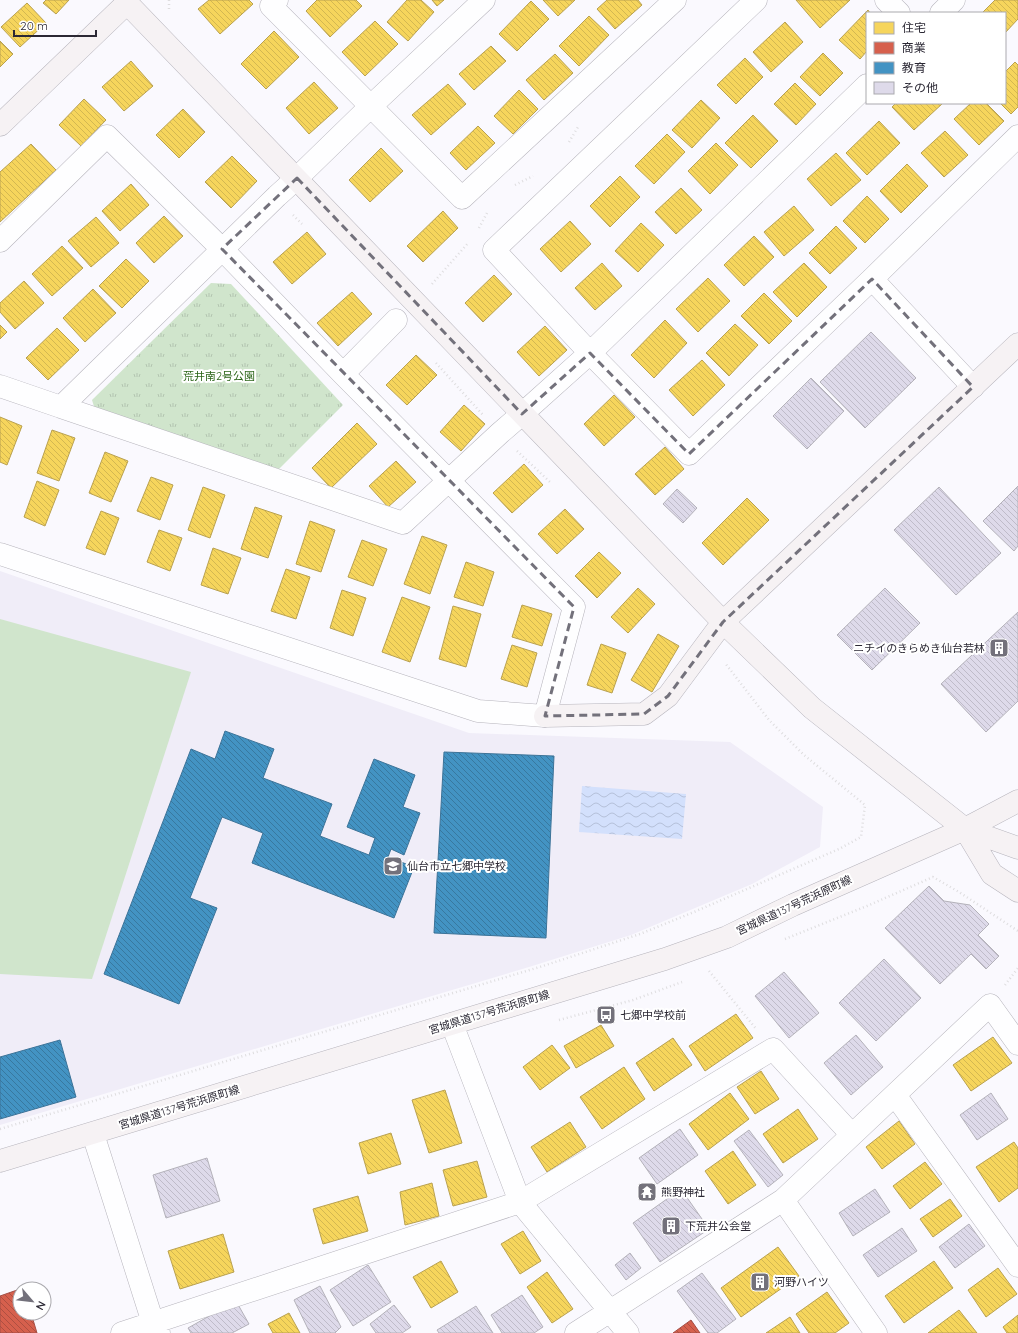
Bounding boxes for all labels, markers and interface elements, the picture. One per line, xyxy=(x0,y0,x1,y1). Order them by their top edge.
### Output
scale bar xyxy=(14,12,96,38)
legend xyxy=(866,12,1006,104)
text: 20 m xyxy=(20,18,48,33)
text: 住宅 xyxy=(902,20,926,35)
text: 商業 xyxy=(902,40,926,55)
text: 教育 xyxy=(902,60,926,75)
text: その他 xyxy=(902,80,938,95)
park label: 荒井南2号公園 xyxy=(183,369,255,383)
building icon: ニチイのきらめき仙台若林 xyxy=(988,637,1010,659)
place label: ニチイのきらめき仙台若林 xyxy=(853,641,985,655)
school or university icon: 仙台市立七郷中学校 xyxy=(382,855,404,877)
place label: 仙台市立七郷中学校 xyxy=(407,859,506,873)
street label: 宮城県道137号荒浜原町線 xyxy=(734,872,854,938)
street label: 宮城県道137号荒浜原町線 xyxy=(427,987,551,1037)
bus stop icon: 七郷中学校前 xyxy=(595,1004,617,1026)
place label: 七郷中学校前 xyxy=(620,1008,686,1022)
street label: 宮城県道137号荒浜原町線 xyxy=(117,1082,241,1132)
temple icon: 熊野神社 xyxy=(636,1181,658,1203)
place label: 熊野神社 xyxy=(661,1185,705,1199)
building icon: 下荒井公会堂 xyxy=(660,1215,682,1237)
place label: 下荒井公会堂 xyxy=(685,1219,751,1233)
building icon: 河野ハイツ xyxy=(749,1271,771,1293)
place label: 河野ハイツ xyxy=(774,1275,829,1289)
north arrow xyxy=(12,1281,52,1321)
text: N xyxy=(33,1299,49,1313)

